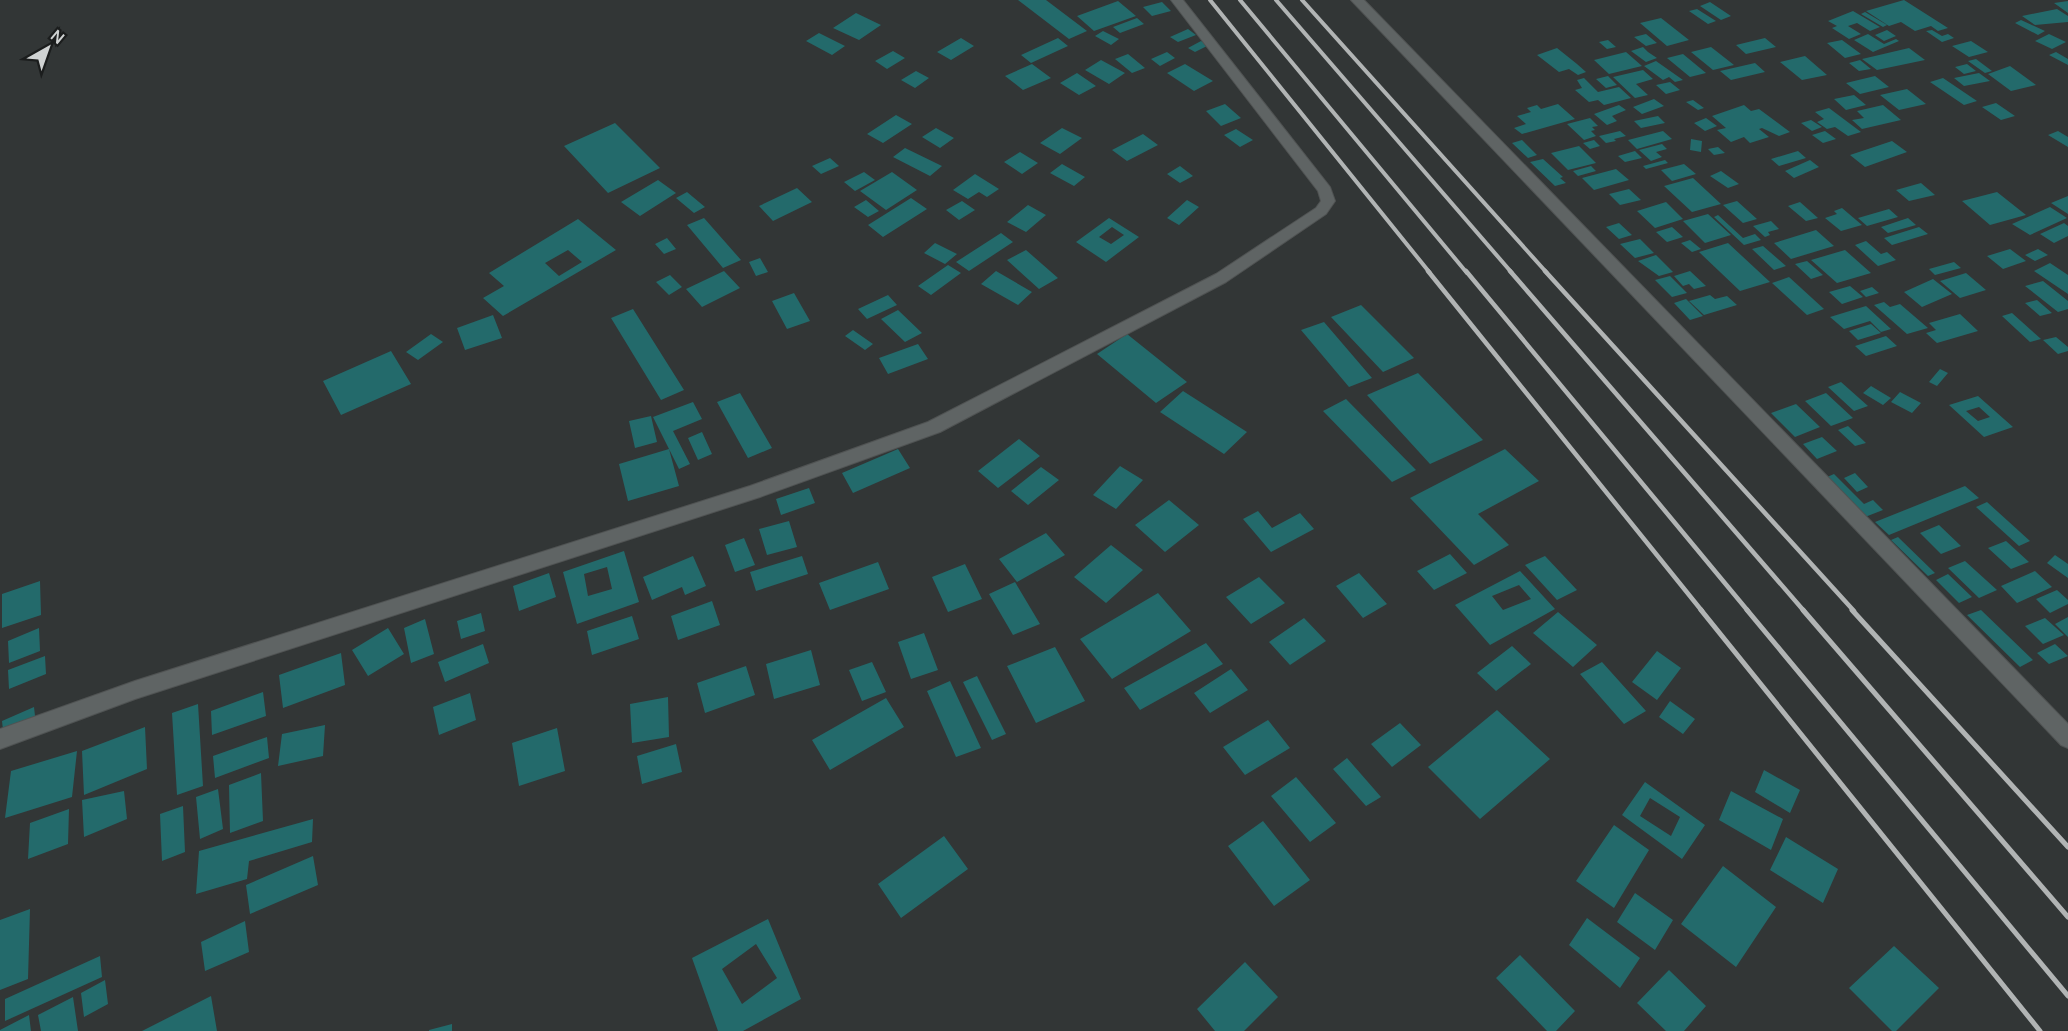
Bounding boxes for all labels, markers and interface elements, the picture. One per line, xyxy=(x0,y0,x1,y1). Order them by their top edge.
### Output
north arrow xyxy=(18,18,78,78)
text: N xyxy=(46,24,69,49)

